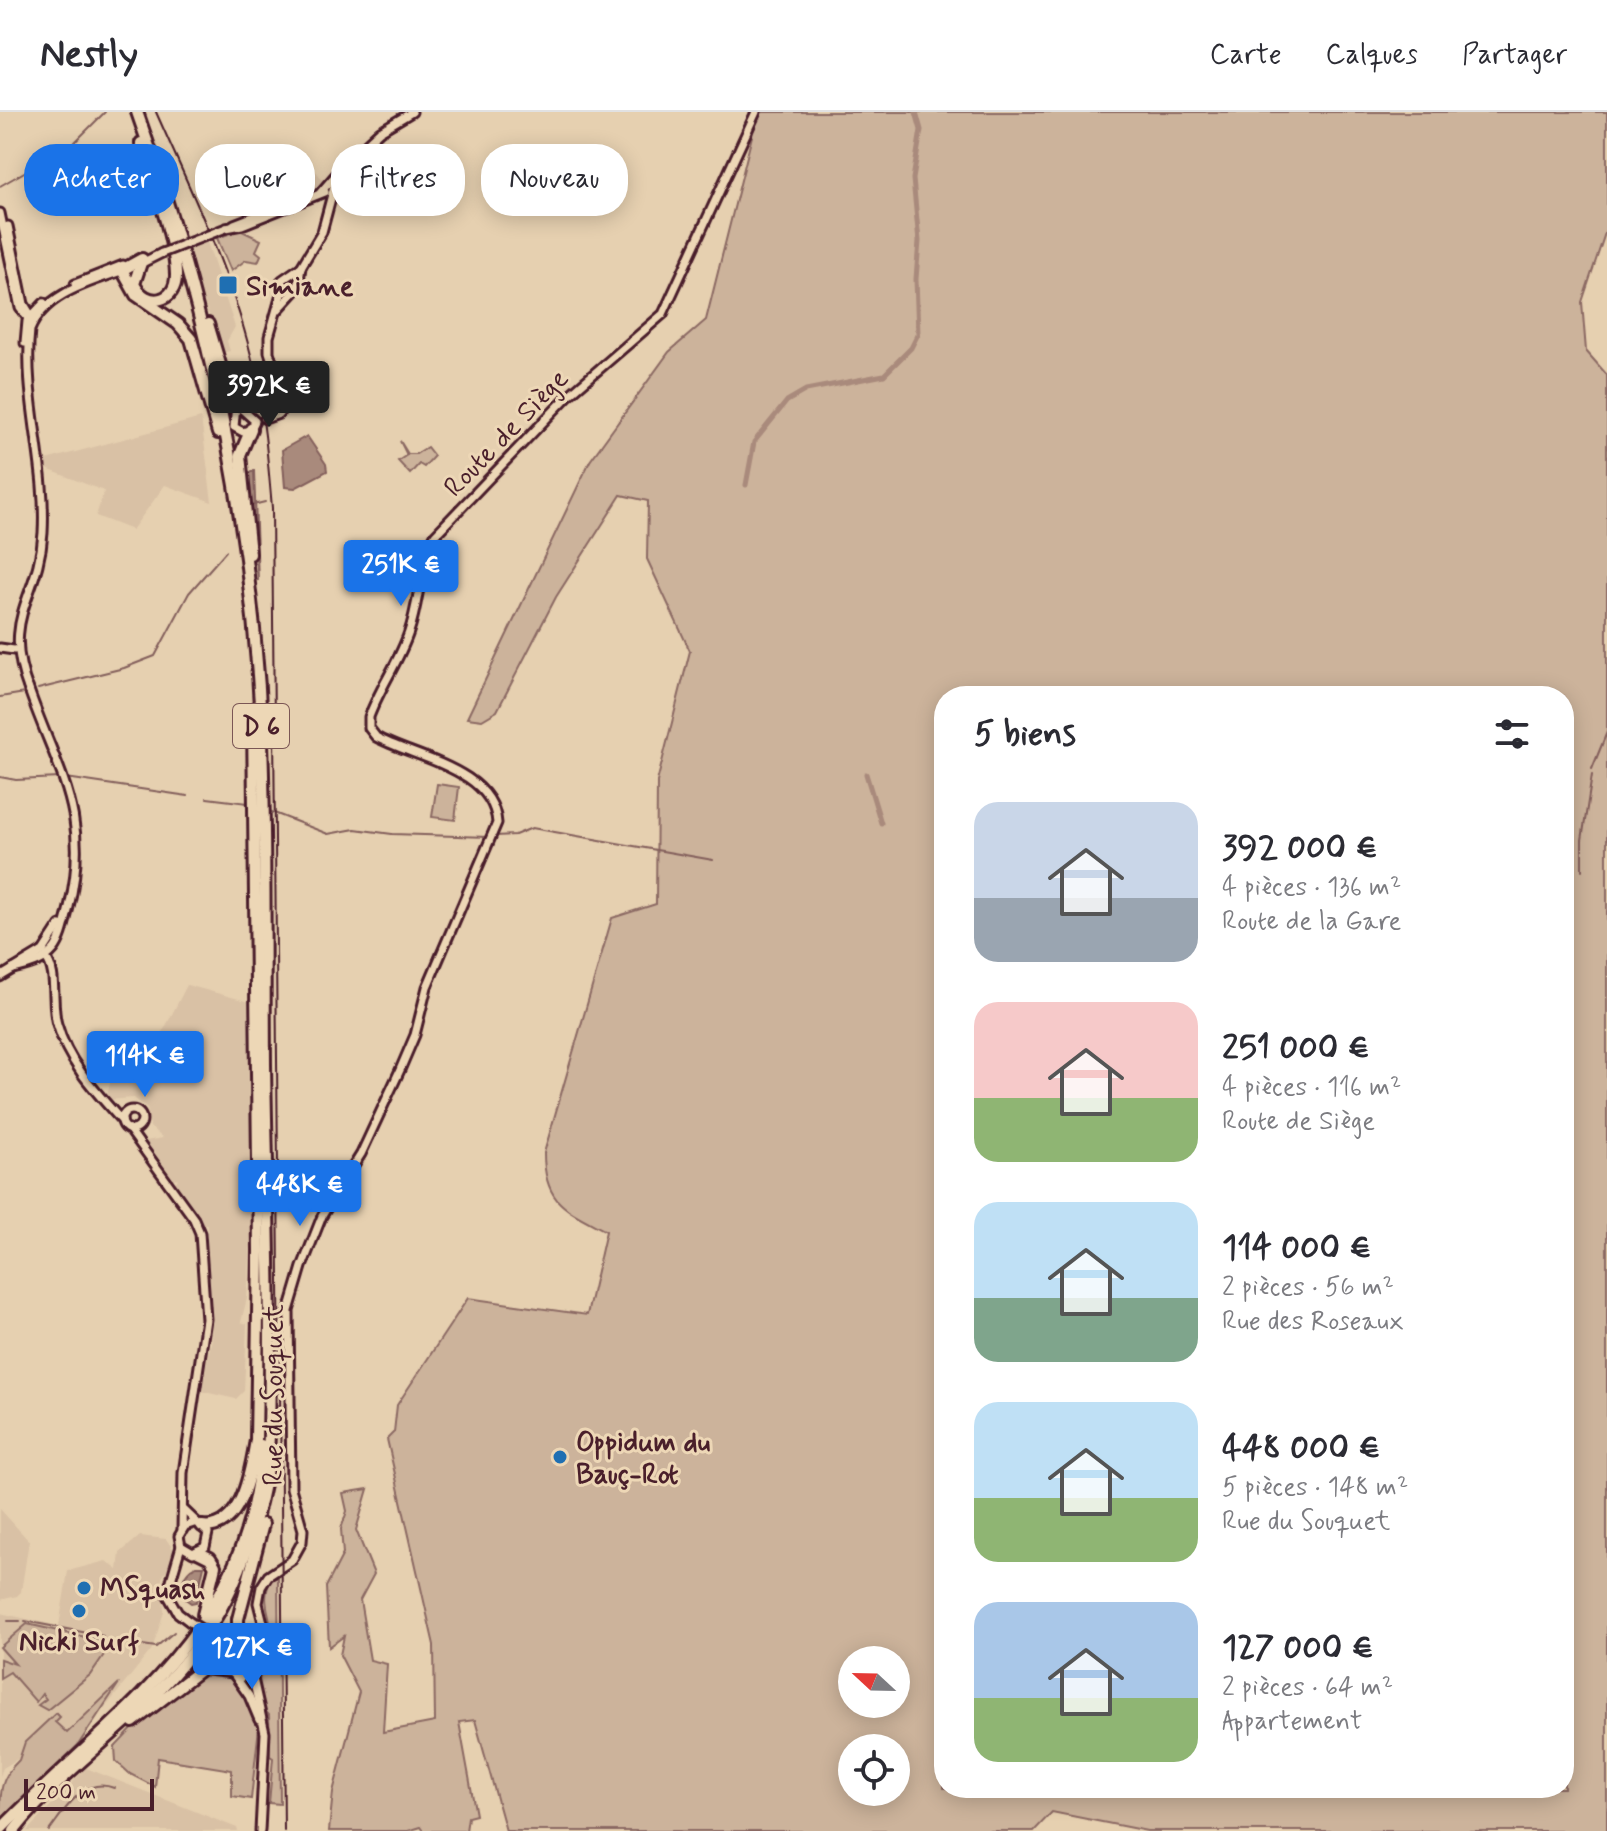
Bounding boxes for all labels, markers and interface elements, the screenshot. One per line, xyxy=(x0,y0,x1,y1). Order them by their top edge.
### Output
text: Nestly xyxy=(40,31,138,80)
text: Carte xyxy=(1210,37,1282,74)
text: Calques xyxy=(1326,37,1418,74)
text: Partager xyxy=(1462,37,1567,74)
chip: Acheter xyxy=(24,144,179,216)
chip: Louer xyxy=(195,144,315,216)
chip: Filtres xyxy=(331,144,465,216)
chip: Nouveau xyxy=(481,144,628,216)
place label: Simiane xyxy=(246,269,354,306)
marker: Simiane xyxy=(217,274,239,296)
pin: 392K € xyxy=(204,361,334,429)
street label: Route de Siège xyxy=(436,362,577,506)
text: 392K € xyxy=(226,370,312,404)
pin: 251K € xyxy=(336,540,466,608)
text: 251K € xyxy=(361,549,441,583)
road number: D 6 xyxy=(233,704,289,748)
text: 5 biens xyxy=(974,712,1076,757)
icon: filters xyxy=(1490,712,1534,756)
text: 392 000 € xyxy=(1222,826,1377,871)
icon: home xyxy=(1038,834,1134,930)
text: 4 pièces · 136 m² xyxy=(1222,871,1401,905)
text: Route de la Gare xyxy=(1222,905,1401,939)
text: 251 000 € xyxy=(1222,1026,1370,1071)
pin: 114K € xyxy=(80,1031,210,1099)
icon: home xyxy=(1038,1034,1134,1130)
text: 114K € xyxy=(105,1040,185,1074)
text: 4 pièces · 116 m² xyxy=(1222,1071,1401,1105)
text: Route de Siège xyxy=(1222,1105,1375,1139)
pin: 448K € xyxy=(235,1160,365,1228)
text: 448K € xyxy=(256,1169,344,1203)
text: 114 000 € xyxy=(1222,1226,1371,1271)
icon: home xyxy=(1038,1234,1134,1330)
text: 2 pièces · 56 m² xyxy=(1222,1271,1394,1305)
street label: Rue du Souquet xyxy=(256,1304,293,1486)
text: Rue des Roseaux xyxy=(1222,1305,1404,1339)
place label: Oppidum du Bauç-Rot xyxy=(576,1425,710,1494)
text: 448 000 € xyxy=(1222,1426,1380,1471)
icon: home xyxy=(1038,1434,1134,1530)
marker: Oppidum du Bauç-Rot xyxy=(551,1448,569,1466)
text: 5 pièces · 148 m² xyxy=(1222,1471,1408,1505)
text: Rue du Souquet xyxy=(1222,1505,1390,1539)
place label: MSquash xyxy=(100,1572,205,1609)
marker: MSquash xyxy=(75,1579,93,1597)
marker: Nicki Surf xyxy=(70,1602,88,1620)
pin: 127K € xyxy=(187,1623,317,1691)
place label: Nicki Surf xyxy=(19,1624,139,1661)
text: 127 000 € xyxy=(1222,1626,1374,1671)
text: 127K € xyxy=(211,1632,293,1666)
icon: home xyxy=(1038,1634,1134,1730)
north arrow xyxy=(838,1646,910,1718)
map controls xyxy=(838,1646,910,1806)
text: 2 pièces · 64 m² xyxy=(1222,1671,1393,1705)
text: Appartement xyxy=(1222,1705,1362,1739)
button: locate xyxy=(838,1734,910,1806)
scale bar xyxy=(24,1775,154,1811)
text: 200 m xyxy=(36,1779,96,1807)

